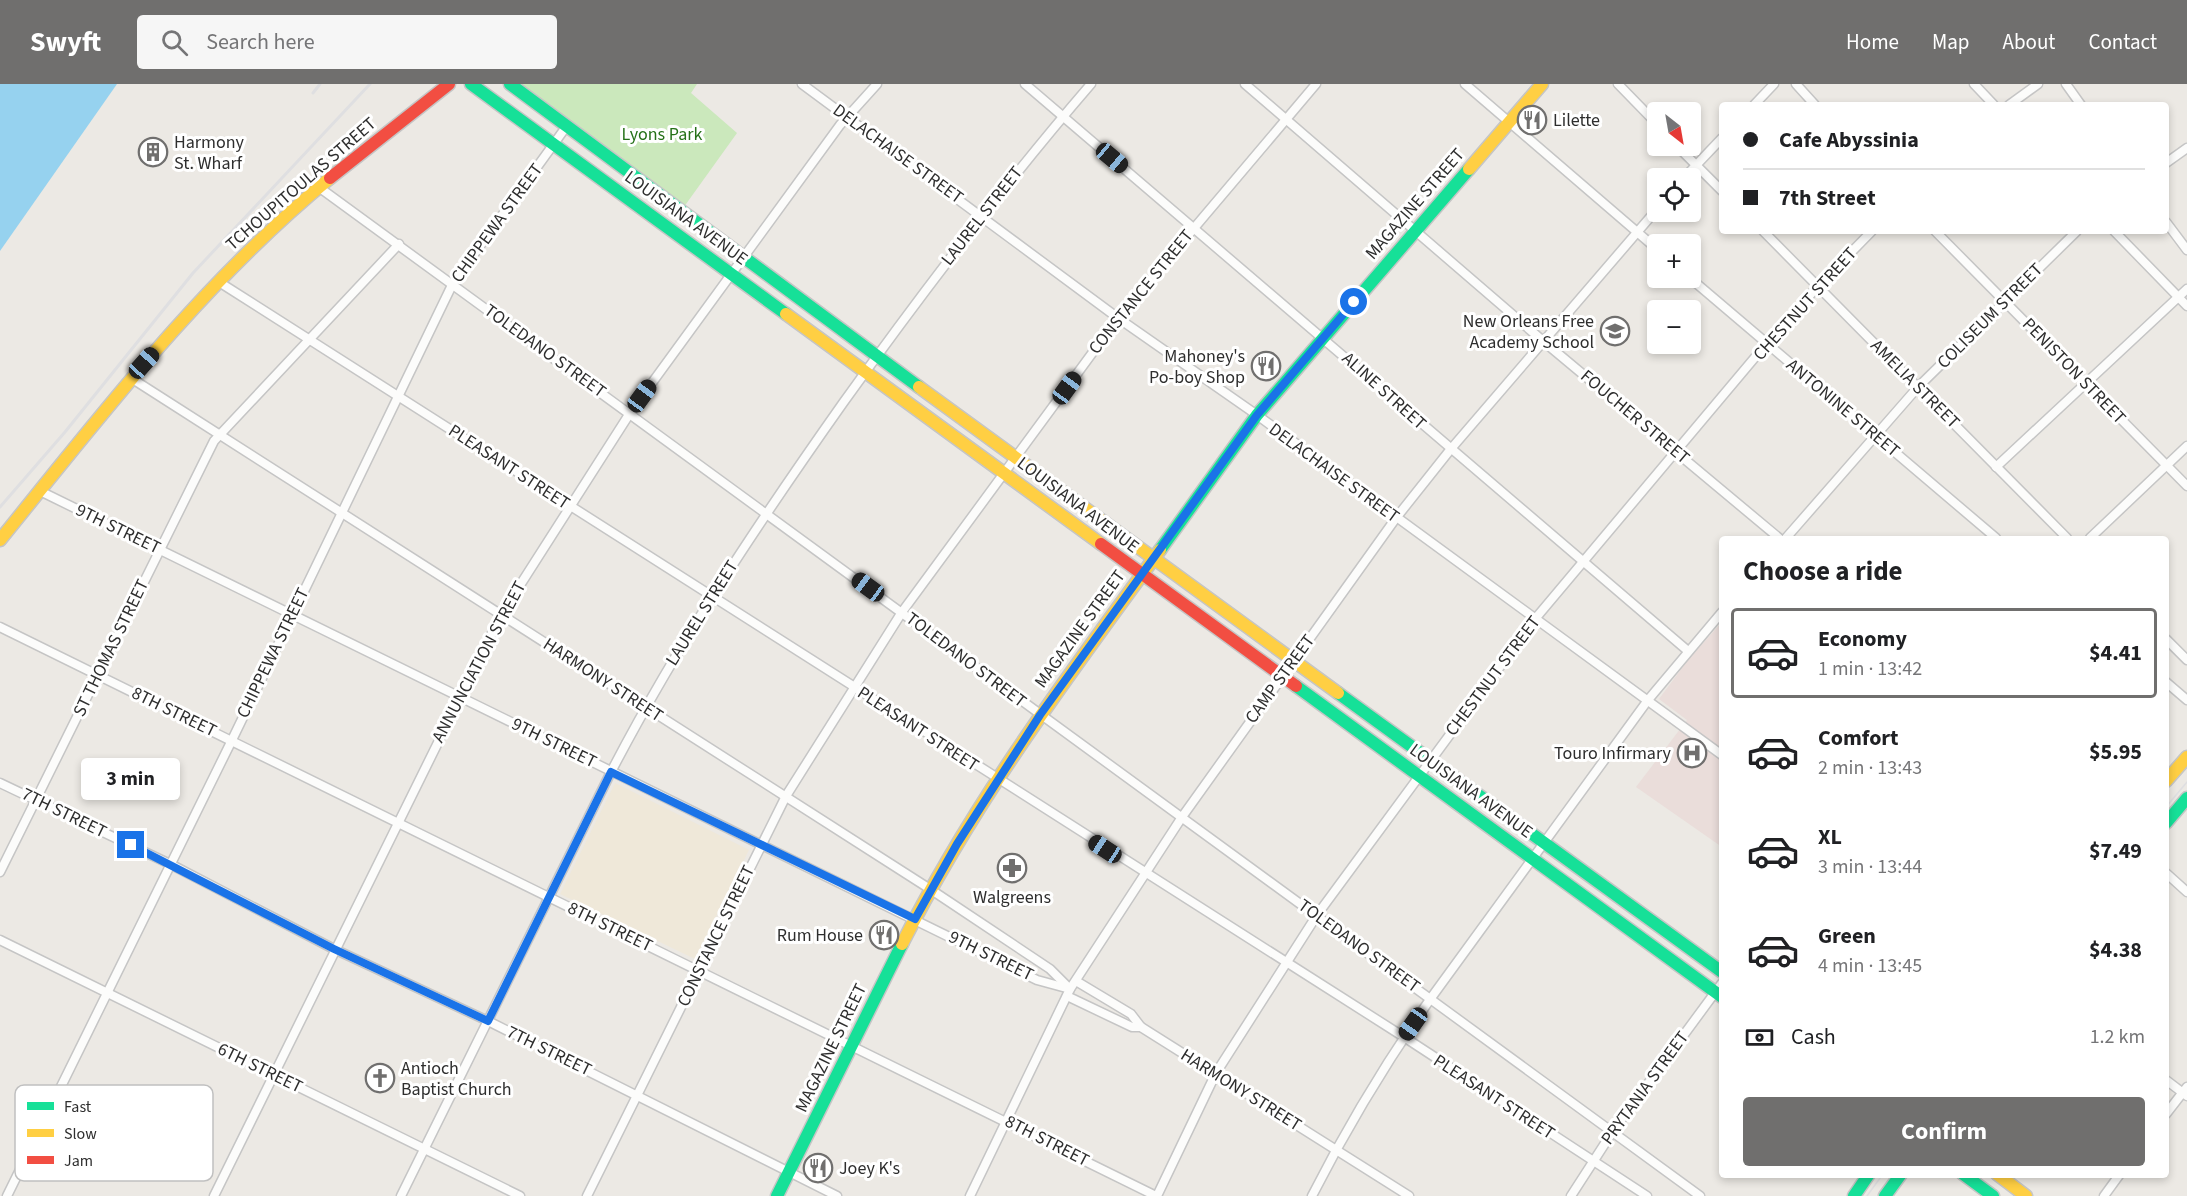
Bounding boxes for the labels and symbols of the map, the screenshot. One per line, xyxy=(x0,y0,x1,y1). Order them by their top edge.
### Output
street label: DELACHAISE STREET xyxy=(828,98,969,210)
north arrow xyxy=(1647,102,1701,156)
restaurant icon: Lilette xyxy=(1516,104,1548,136)
place label: Lilette xyxy=(1553,108,1600,133)
street label: TCHOUPITOULAS STREET xyxy=(220,111,382,256)
park label: Lyons Park xyxy=(622,122,703,147)
place label: Harmony St. Wharf xyxy=(174,130,245,176)
building icon: Harmony St. Wharf xyxy=(137,136,169,168)
car xyxy=(1092,140,1132,176)
street label: MAGAZINE STREET xyxy=(1360,143,1471,265)
street label: CHIPPEWA STREET xyxy=(445,158,549,288)
street label: LAUREL STREET xyxy=(935,161,1029,271)
street label: LOUISIANA AVENUE xyxy=(619,165,753,271)
street label: CONSTANCE STREET xyxy=(1083,224,1199,360)
street label: CHESTNUT STREET xyxy=(1747,242,1863,366)
street label: COLISEUM STREET xyxy=(1932,257,2049,374)
route start xyxy=(1340,288,1367,315)
street label: TOLEDANO STREET xyxy=(479,298,611,404)
place label: New Orleans Free Academy School xyxy=(1463,309,1594,355)
street label: PENISTON STREET xyxy=(2017,312,2132,430)
school or university icon: New Orleans Free Academy School xyxy=(1599,315,1631,347)
street label: AMELIA STREET xyxy=(1865,334,1965,434)
car xyxy=(125,344,163,382)
place label: Mahoney's Po-boy Shop xyxy=(1149,344,1245,390)
street label: ALINE STREET xyxy=(1336,346,1432,436)
restaurant icon: Mahoney's Po-boy Shop xyxy=(1250,350,1282,382)
street label: ANTONINE STREET xyxy=(1781,353,1905,463)
street label: FOUCHER STREET xyxy=(1575,364,1695,470)
car xyxy=(1049,368,1085,408)
car xyxy=(624,376,660,416)
street label: DELACHAISE STREET xyxy=(1264,417,1405,529)
street label: PLEASANT STREET xyxy=(443,418,575,516)
street label: LOUISIANA AVENUE xyxy=(1012,451,1144,559)
street label: 9TH STREET xyxy=(71,498,165,560)
street label: LAUREL STREET xyxy=(660,555,745,670)
street label: MAGAZINE STREET xyxy=(1029,565,1132,693)
car xyxy=(848,569,888,605)
street label: ST THOMAS STREET xyxy=(67,575,155,721)
street label: ANNUNCIATION STREET xyxy=(426,577,532,747)
street label: CHIPPEWA STREET xyxy=(231,583,315,722)
street label: TOLEDANO STREET xyxy=(901,606,1032,714)
street label: CHESTNUT STREET xyxy=(1439,610,1547,741)
street label: CAMP STREET xyxy=(1239,629,1321,729)
street label: HARMONY STREET xyxy=(538,632,668,728)
street label: PLEASANT STREET xyxy=(852,680,984,778)
street label: 8TH STREET xyxy=(127,681,221,743)
street label: 9TH STREET xyxy=(507,712,601,774)
hospital icon: Touro Infirmary xyxy=(1676,737,1708,769)
street label: LOUISIANA AVENUE xyxy=(1404,738,1538,844)
place label: Touro Infirmary xyxy=(1554,741,1672,766)
callout: 3 min xyxy=(82,758,180,800)
street label: 7TH STREET xyxy=(17,782,111,844)
route end xyxy=(117,831,144,858)
car xyxy=(1085,832,1125,866)
pharmacy icon: Walgreens xyxy=(996,852,1028,884)
street label: CONSTANCE STREET xyxy=(671,861,761,1011)
place label: Walgreens xyxy=(973,885,1051,910)
street label: TOLEDANO STREET xyxy=(1293,893,1425,999)
street label: 8TH STREET xyxy=(563,896,657,958)
restaurant icon: Rum House xyxy=(868,919,900,951)
place label: Rum House xyxy=(777,923,863,948)
street label: 9TH STREET xyxy=(944,925,1038,987)
street label: MAGAZINE STREET xyxy=(789,979,873,1117)
car xyxy=(1395,1004,1431,1044)
street label: 7TH STREET xyxy=(502,1020,596,1082)
street label: PRYTANIA STREET xyxy=(1595,1026,1695,1150)
street label: 6TH STREET xyxy=(213,1037,307,1099)
street label: HARMONY STREET xyxy=(1176,1043,1307,1137)
street label: PLEASANT STREET xyxy=(1428,1048,1560,1146)
place label: Antioch Baptist Church xyxy=(401,1056,512,1102)
church icon: Antioch Baptist Church xyxy=(364,1062,396,1094)
legend xyxy=(15,1085,213,1181)
text: Fast xyxy=(64,1096,92,1118)
street label: 8TH STREET xyxy=(1000,1109,1094,1173)
text: Slow xyxy=(64,1123,97,1145)
text: Jam xyxy=(64,1150,93,1172)
restaurant icon: Joey K's xyxy=(802,1152,834,1184)
place label: Joey K's xyxy=(839,1156,900,1181)

